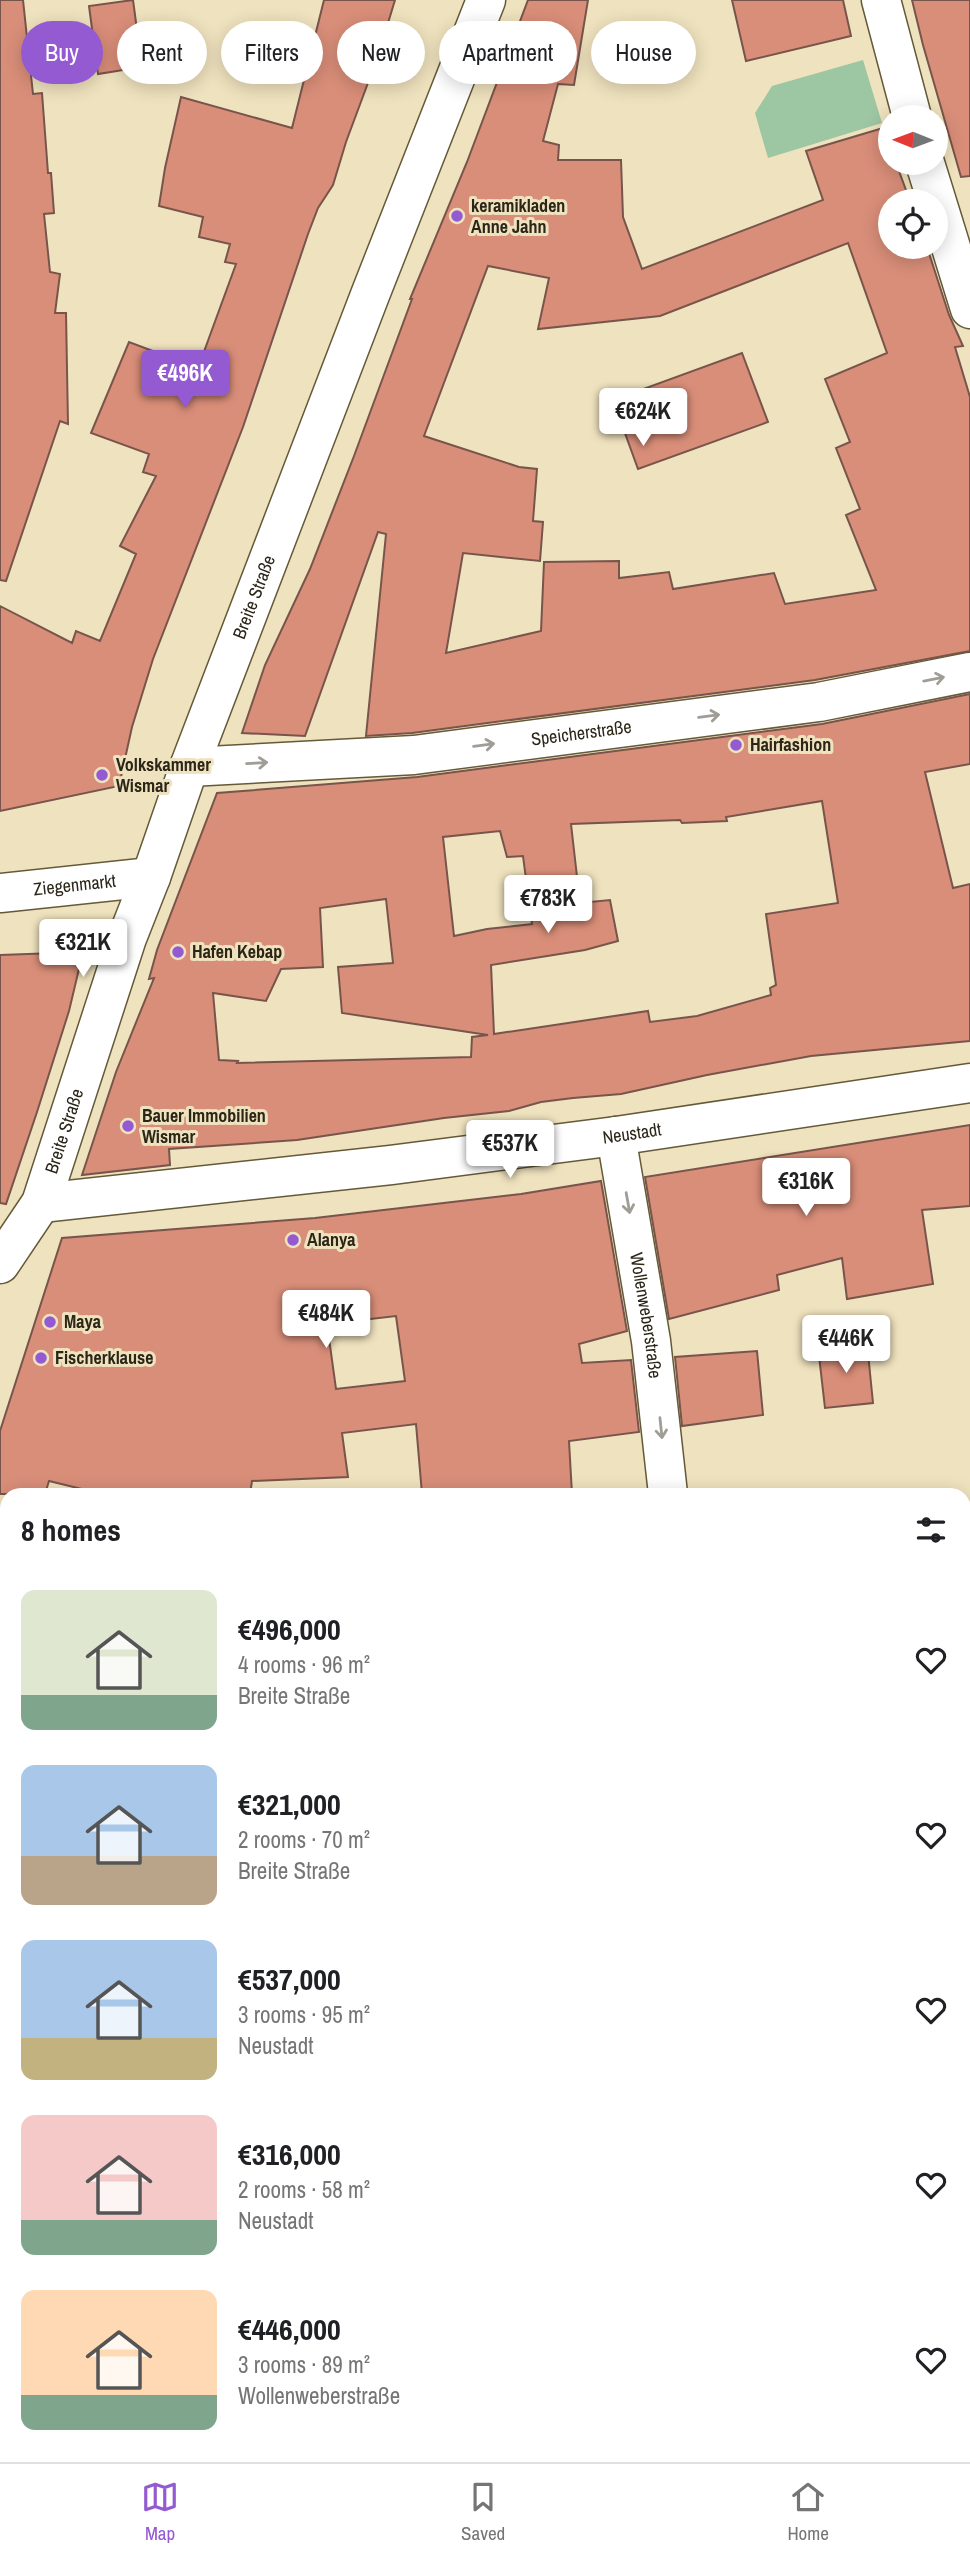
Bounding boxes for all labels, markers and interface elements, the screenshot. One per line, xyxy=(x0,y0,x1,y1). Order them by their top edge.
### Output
chip: Buy xyxy=(21,21,103,84)
chip: Rent xyxy=(117,21,207,84)
chip: Filters xyxy=(221,21,323,84)
chip: New xyxy=(337,21,425,84)
chip: Apartment xyxy=(439,21,577,84)
chip: House xyxy=(591,21,696,84)
north arrow xyxy=(878,105,948,175)
map controls xyxy=(878,105,948,259)
button: locate xyxy=(878,189,948,259)
place label: keramikladen Anne Jahn xyxy=(471,193,565,239)
marker: keramikladen Anne Jahn xyxy=(449,208,465,224)
pin: €496K xyxy=(136,350,234,410)
text: €496K xyxy=(157,357,213,388)
pin: €624K xyxy=(594,388,692,448)
text: €624K xyxy=(615,395,671,426)
street label: Breite Straße xyxy=(226,551,281,642)
one-way arrow xyxy=(922,672,945,685)
one-way arrow xyxy=(698,709,720,722)
street label: Speicherstraße xyxy=(529,714,633,752)
place label: Hairfashion xyxy=(750,732,831,757)
marker: Hairfashion xyxy=(728,737,744,753)
one-way arrow xyxy=(472,739,495,752)
place label: Volkskammer Wismar xyxy=(116,752,211,798)
one-way arrow xyxy=(245,756,268,769)
marker: Volkskammer Wismar xyxy=(94,767,110,783)
street label: Ziegenmarkt xyxy=(32,868,117,901)
pin: €783K xyxy=(499,876,597,935)
text: €783K xyxy=(520,882,576,913)
pin: €321K xyxy=(34,920,132,979)
text: €321K xyxy=(55,926,111,957)
place label: Hafen Kebap xyxy=(192,939,282,964)
marker: Hafen Kebap xyxy=(170,944,186,960)
street label: Breite Straße xyxy=(38,1085,89,1177)
place label: Bauer Immobilien Wismar xyxy=(142,1103,266,1149)
street label: Neustadt xyxy=(601,1116,663,1150)
marker: Bauer Immobilien Wismar xyxy=(120,1118,136,1134)
pin: €537K xyxy=(461,1120,559,1180)
text: €537K xyxy=(482,1127,538,1158)
pin: €316K xyxy=(757,1158,855,1218)
text: €316K xyxy=(778,1165,834,1196)
one-way arrow xyxy=(622,1191,635,1214)
place label: Alanya xyxy=(307,1227,356,1252)
marker: Alanya xyxy=(285,1232,301,1248)
street label: Wollenweberstraße xyxy=(624,1251,668,1380)
pin: €484K xyxy=(277,1290,375,1350)
text: €484K xyxy=(298,1297,354,1328)
place label: Maya xyxy=(64,1309,102,1334)
marker: Maya xyxy=(42,1314,58,1330)
pin: €446K xyxy=(797,1316,895,1375)
text: €446K xyxy=(818,1322,874,1353)
place label: Fischerklause xyxy=(55,1345,153,1370)
marker: Fischerklause xyxy=(33,1350,49,1366)
one-way arrow xyxy=(654,1417,667,1439)
text: 8 homes xyxy=(21,1510,121,1550)
icon: filters xyxy=(912,1511,950,1549)
text: €496,000 xyxy=(238,1609,341,1649)
icon: home xyxy=(77,1618,161,1702)
icon: heart xyxy=(912,1641,950,1679)
text: 4 rooms · 96 m² xyxy=(238,1649,370,1680)
text: Breite Straße xyxy=(238,1680,350,1711)
text: €321,000 xyxy=(238,1784,341,1824)
icon: home xyxy=(77,1793,161,1877)
icon: heart xyxy=(912,1816,950,1854)
text: 2 rooms · 70 m² xyxy=(238,1824,370,1855)
text: Breite Straße xyxy=(238,1855,350,1886)
text: €537,000 xyxy=(238,1959,341,1999)
icon: home xyxy=(77,1968,161,2052)
icon: heart xyxy=(912,1991,950,2029)
text: 3 rooms · 95 m² xyxy=(238,1999,370,2030)
text: Neustadt xyxy=(238,2030,314,2061)
text: €316,000 xyxy=(238,2134,341,2174)
icon: home xyxy=(77,2143,161,2227)
icon: heart xyxy=(912,2166,950,2204)
text: 2 rooms · 58 m² xyxy=(238,2174,370,2205)
text: Neustadt xyxy=(238,2205,314,2236)
text: €446,000 xyxy=(238,2309,341,2349)
icon: home xyxy=(77,2318,161,2402)
icon: heart xyxy=(912,2341,950,2379)
text: 3 rooms · 89 m² xyxy=(238,2349,370,2380)
text: Wollenweberstraße xyxy=(238,2380,400,2411)
tab: Map xyxy=(141,2478,179,2546)
tab: Saved xyxy=(461,2478,505,2546)
tab: Home xyxy=(787,2478,829,2546)

